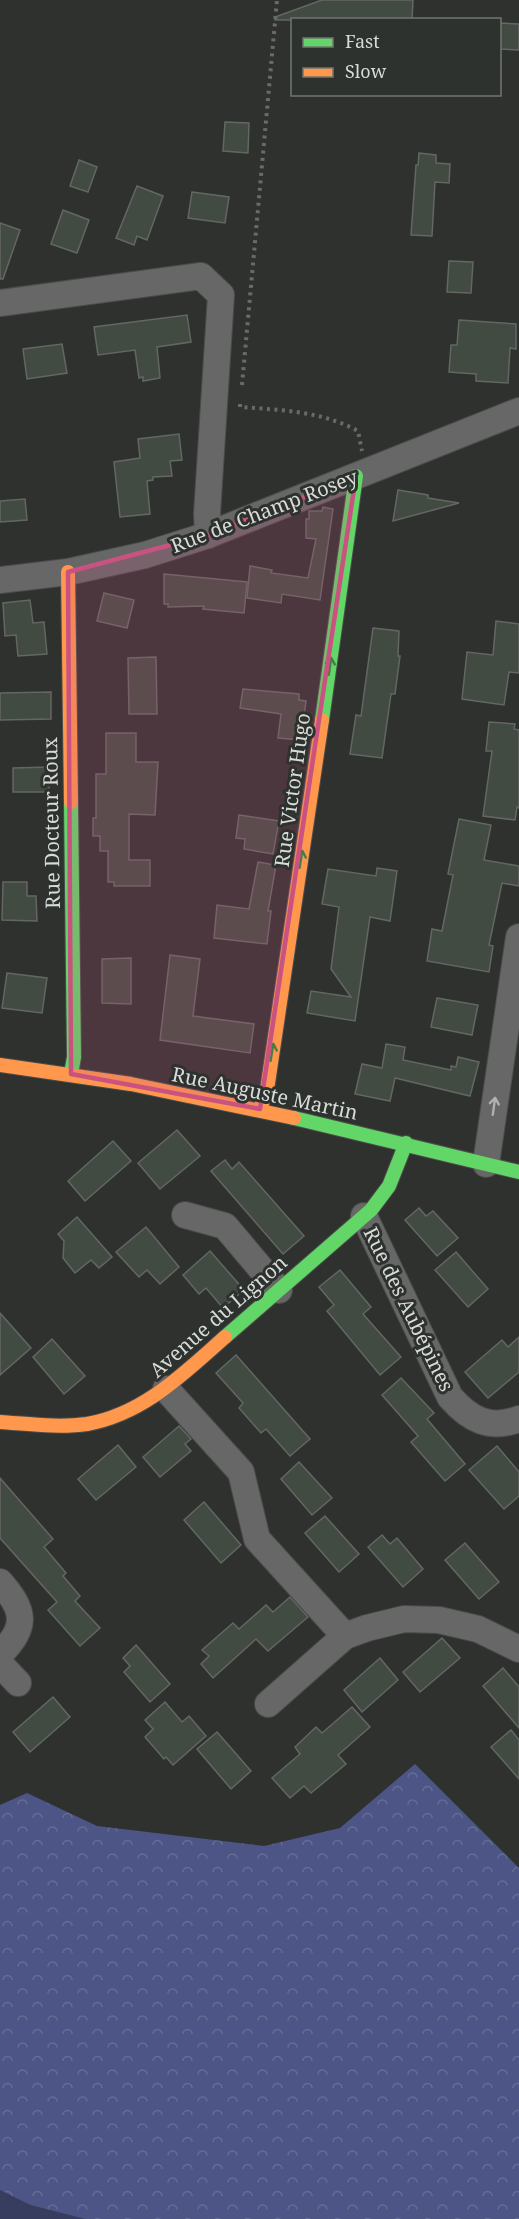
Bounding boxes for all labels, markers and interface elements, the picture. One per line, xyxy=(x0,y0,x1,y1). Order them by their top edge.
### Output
legend xyxy=(291,18,501,96)
text: Fast xyxy=(345,29,380,53)
text: Slow xyxy=(345,59,387,83)
street label: Rue de Champ Rosey xyxy=(167,463,362,559)
one-way arrow xyxy=(324,657,335,677)
street label: Rue Victor Hugo xyxy=(268,711,316,869)
street label: Rue Docteur Roux xyxy=(36,737,66,909)
one-way arrow xyxy=(296,850,307,870)
one-way arrow xyxy=(267,1043,278,1062)
street label: Rue Auguste Martin xyxy=(170,1060,360,1126)
one-way arrow xyxy=(489,1097,500,1117)
street label: Rue des Aubépines xyxy=(357,1222,461,1396)
street label: Avenue du Lignon xyxy=(144,1249,293,1383)

